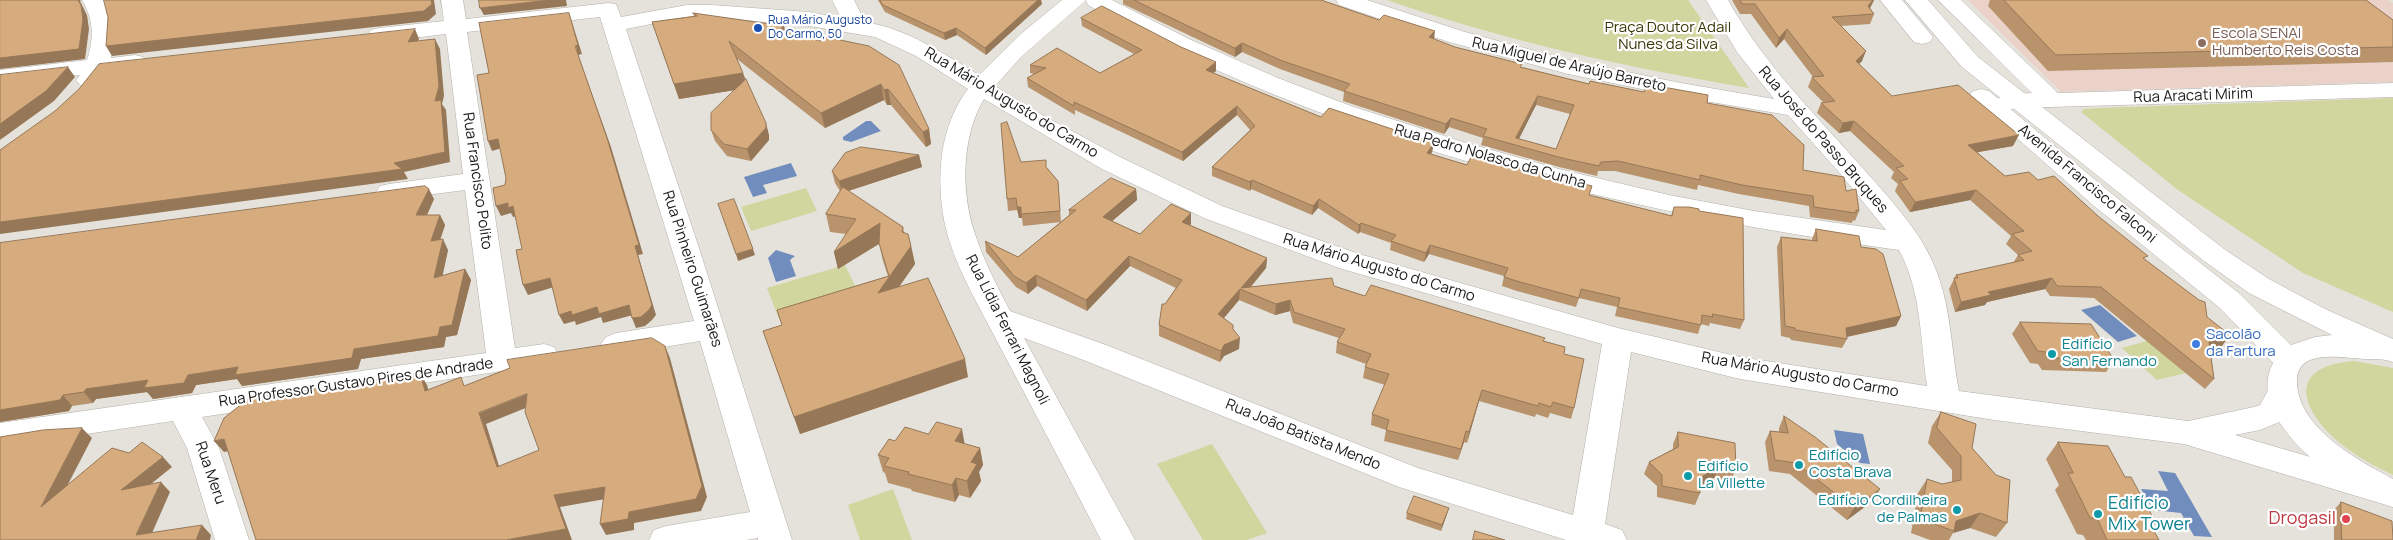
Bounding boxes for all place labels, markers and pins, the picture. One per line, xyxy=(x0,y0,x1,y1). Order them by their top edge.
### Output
place label: Rua Mário Augusto Do Carmo, 50 xyxy=(768,14,872,42)
marker: Rua Mário Augusto Do Carmo, 50 xyxy=(752,22,764,34)
place label: Escola SENAI Humberto Reis Costa xyxy=(2212,25,2359,60)
marker: Escola SENAI Humberto Reis Costa xyxy=(2196,37,2208,49)
place label: Sacolão da Fartura xyxy=(2206,326,2276,361)
place label: Edifício San Fernando xyxy=(2062,336,2157,371)
marker: Sacolão da Fartura xyxy=(2190,338,2202,350)
marker: Edifício San Fernando xyxy=(2046,348,2058,360)
place label: Edifício Costa Brava xyxy=(1809,447,1892,482)
place label: Edifício La Villette xyxy=(1698,458,1765,493)
marker: Edifício Costa Brava xyxy=(1793,459,1805,471)
marker: Edifício La Villette xyxy=(1682,470,1694,482)
place label: Edifício Cordilheira de Palmas xyxy=(1818,492,1947,527)
place label: Edifício Mix Tower xyxy=(2108,493,2190,536)
marker: Edifício Cordilheira de Palmas xyxy=(1951,504,1963,516)
marker: Edifício Mix Tower xyxy=(2092,508,2104,520)
place label: Drogasil xyxy=(2268,508,2336,530)
marker: Drogasil xyxy=(2340,513,2352,525)

